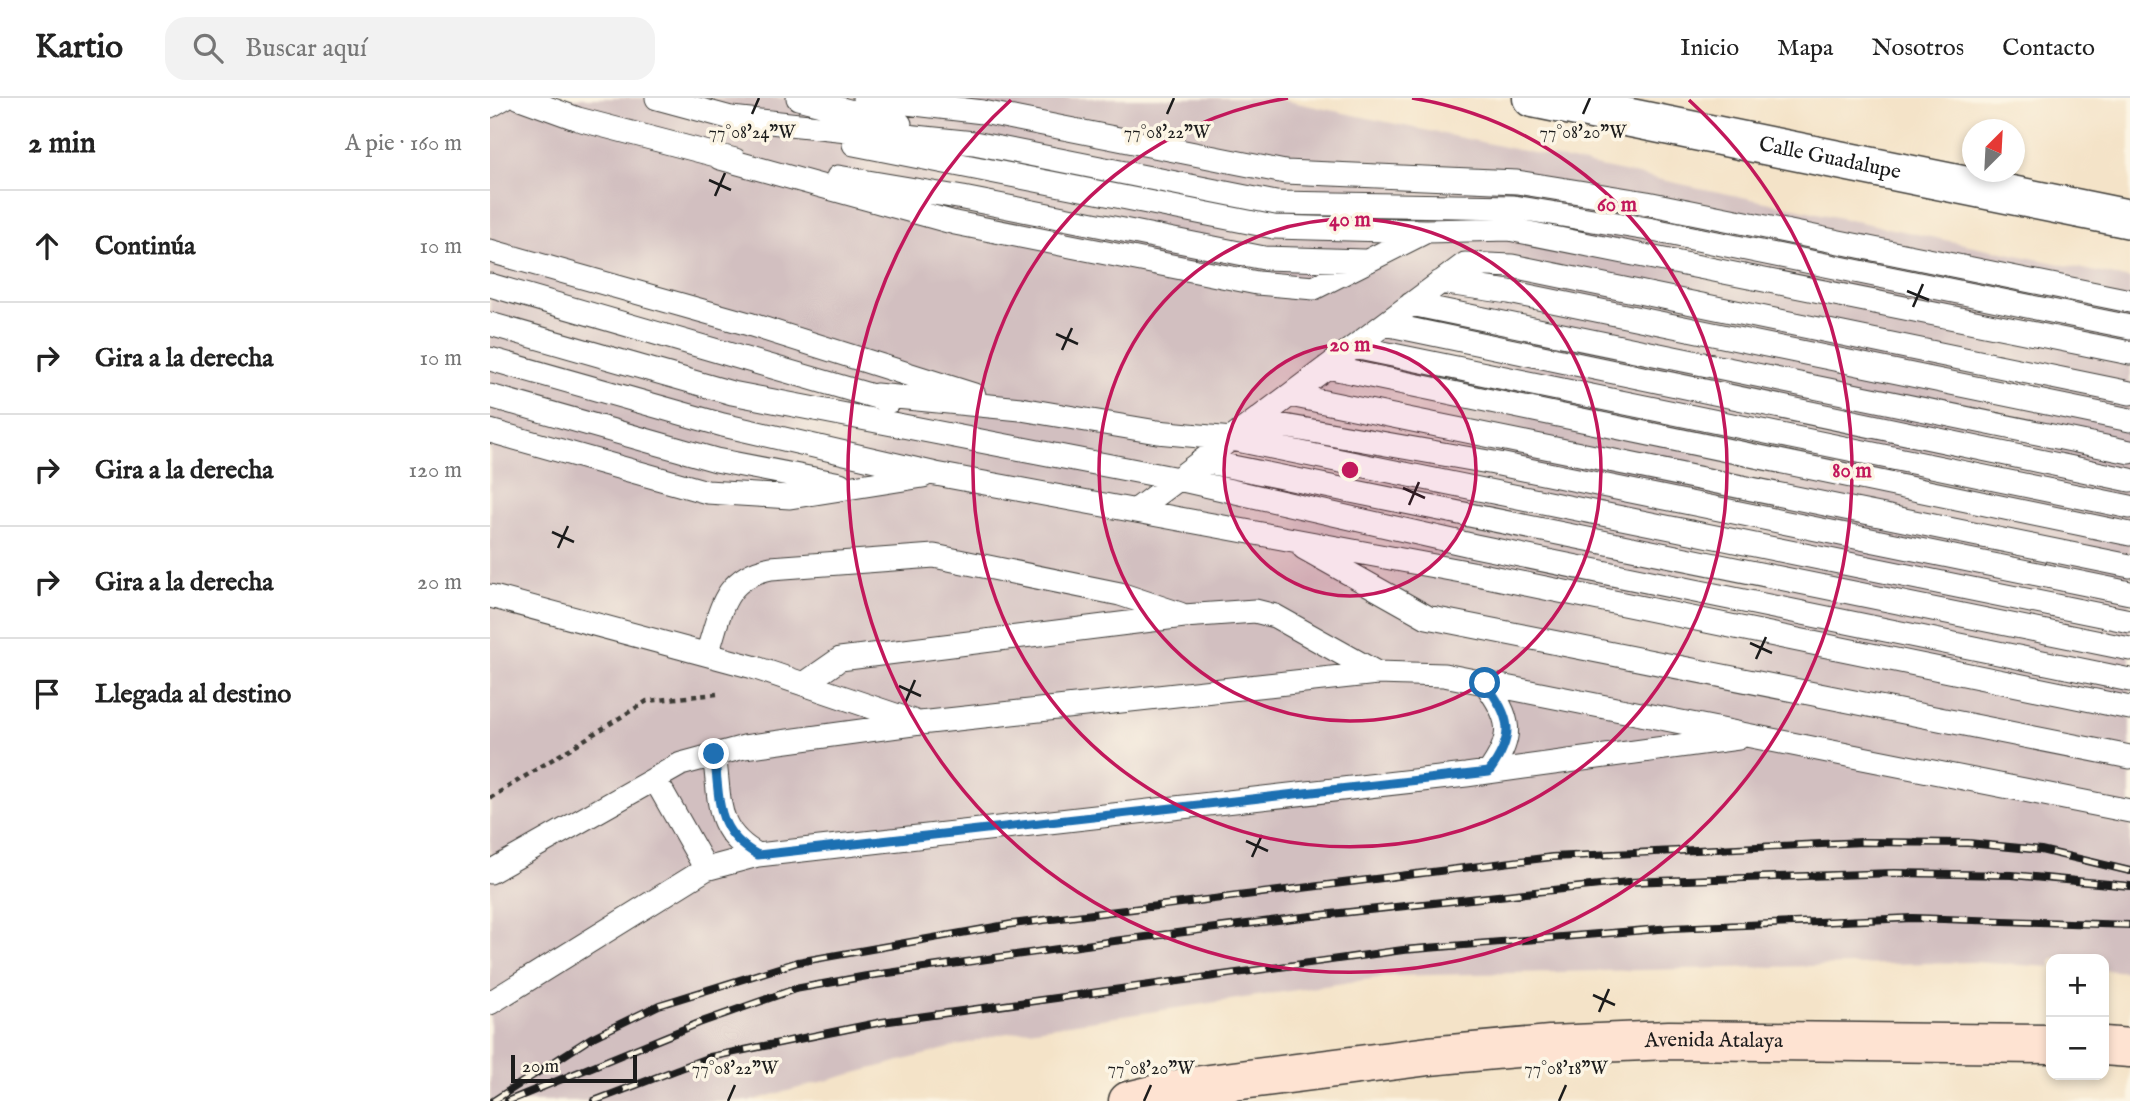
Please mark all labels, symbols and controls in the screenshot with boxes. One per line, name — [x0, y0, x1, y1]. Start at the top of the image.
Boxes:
search box — [165, 17, 655, 80]
text: Kartio — [35, 27, 123, 69]
icon: search — [189, 29, 227, 67]
text: Buscar aquí — [245, 32, 367, 65]
text: Inicio — [1680, 33, 1739, 64]
text: Mapa — [1777, 33, 1833, 64]
text: Nosotros — [1871, 33, 1964, 64]
text: Contacto — [2002, 33, 2095, 64]
north arrow — [1962, 119, 2025, 182]
text: 77°08'24"W — [709, 122, 796, 145]
text: 77°08'22"W — [1124, 122, 1211, 145]
text: 77°08'20"W — [1540, 122, 1627, 145]
text: 2 min — [28, 125, 96, 163]
text: A pie · 160 m — [345, 129, 462, 158]
street label: Calle Guadalupe — [1757, 131, 1904, 186]
text: 60 m — [1597, 192, 1638, 219]
text: 40 m — [1329, 207, 1371, 234]
icon: ahead — [28, 227, 66, 265]
text: Continúa — [95, 230, 196, 263]
text: 10 m — [419, 232, 462, 261]
text: 20 m — [1330, 332, 1371, 359]
icon: right — [28, 339, 66, 377]
text: Gira a la derecha — [95, 342, 274, 375]
text: 10 m — [419, 344, 462, 373]
icon: right — [28, 451, 66, 489]
text: Gira a la derecha — [95, 454, 274, 487]
text: 120 m — [409, 456, 462, 485]
centre of rings — [1338, 458, 1362, 482]
text: 80 m — [1832, 458, 1872, 485]
icon: right — [28, 563, 66, 601]
text: Gira a la derecha — [95, 566, 274, 599]
text: 20 m — [417, 568, 462, 597]
route start — [1469, 667, 1500, 698]
icon: arrive — [28, 675, 66, 713]
text: Llegada al destino — [95, 678, 291, 711]
route end — [698, 738, 729, 769]
map controls — [2046, 954, 2109, 1080]
button: + — [2046, 954, 2109, 1017]
button: − — [2046, 1017, 2109, 1080]
street label: Avenida Atalaya — [1643, 1026, 1784, 1055]
scale bar — [511, 1052, 637, 1084]
text: 20 m — [522, 1055, 559, 1079]
text: 77°08'22"W — [692, 1058, 779, 1081]
text: 77°08'20"W — [1108, 1058, 1195, 1081]
text: 77°08'18"W — [1524, 1058, 1608, 1081]

